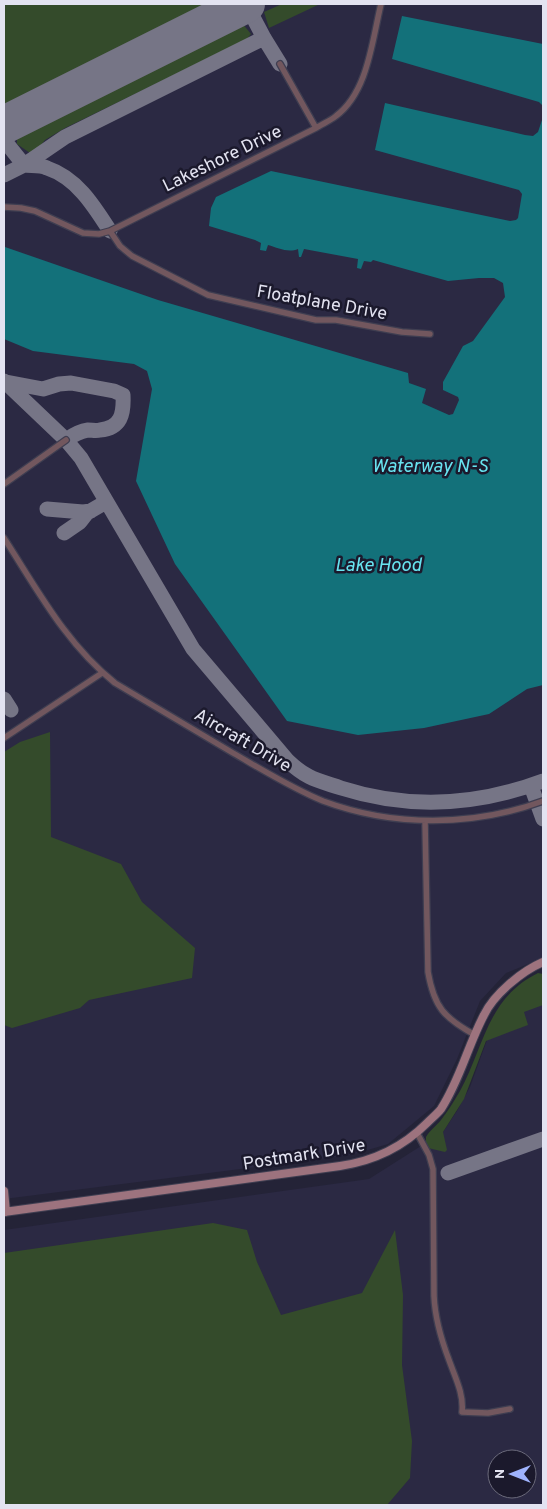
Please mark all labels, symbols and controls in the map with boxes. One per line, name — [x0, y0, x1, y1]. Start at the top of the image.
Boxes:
street label: Lakeshore Drive — [159, 121, 286, 198]
street label: Floatplane Drive — [255, 281, 389, 326]
water label: Waterway N-S — [372, 455, 488, 479]
water label: Lake Hood — [335, 554, 423, 578]
street label: Aircraft Drive — [190, 704, 295, 778]
street label: Postmark Drive — [241, 1134, 367, 1177]
north arrow — [487, 1449, 537, 1499]
text: N — [492, 1469, 509, 1479]

